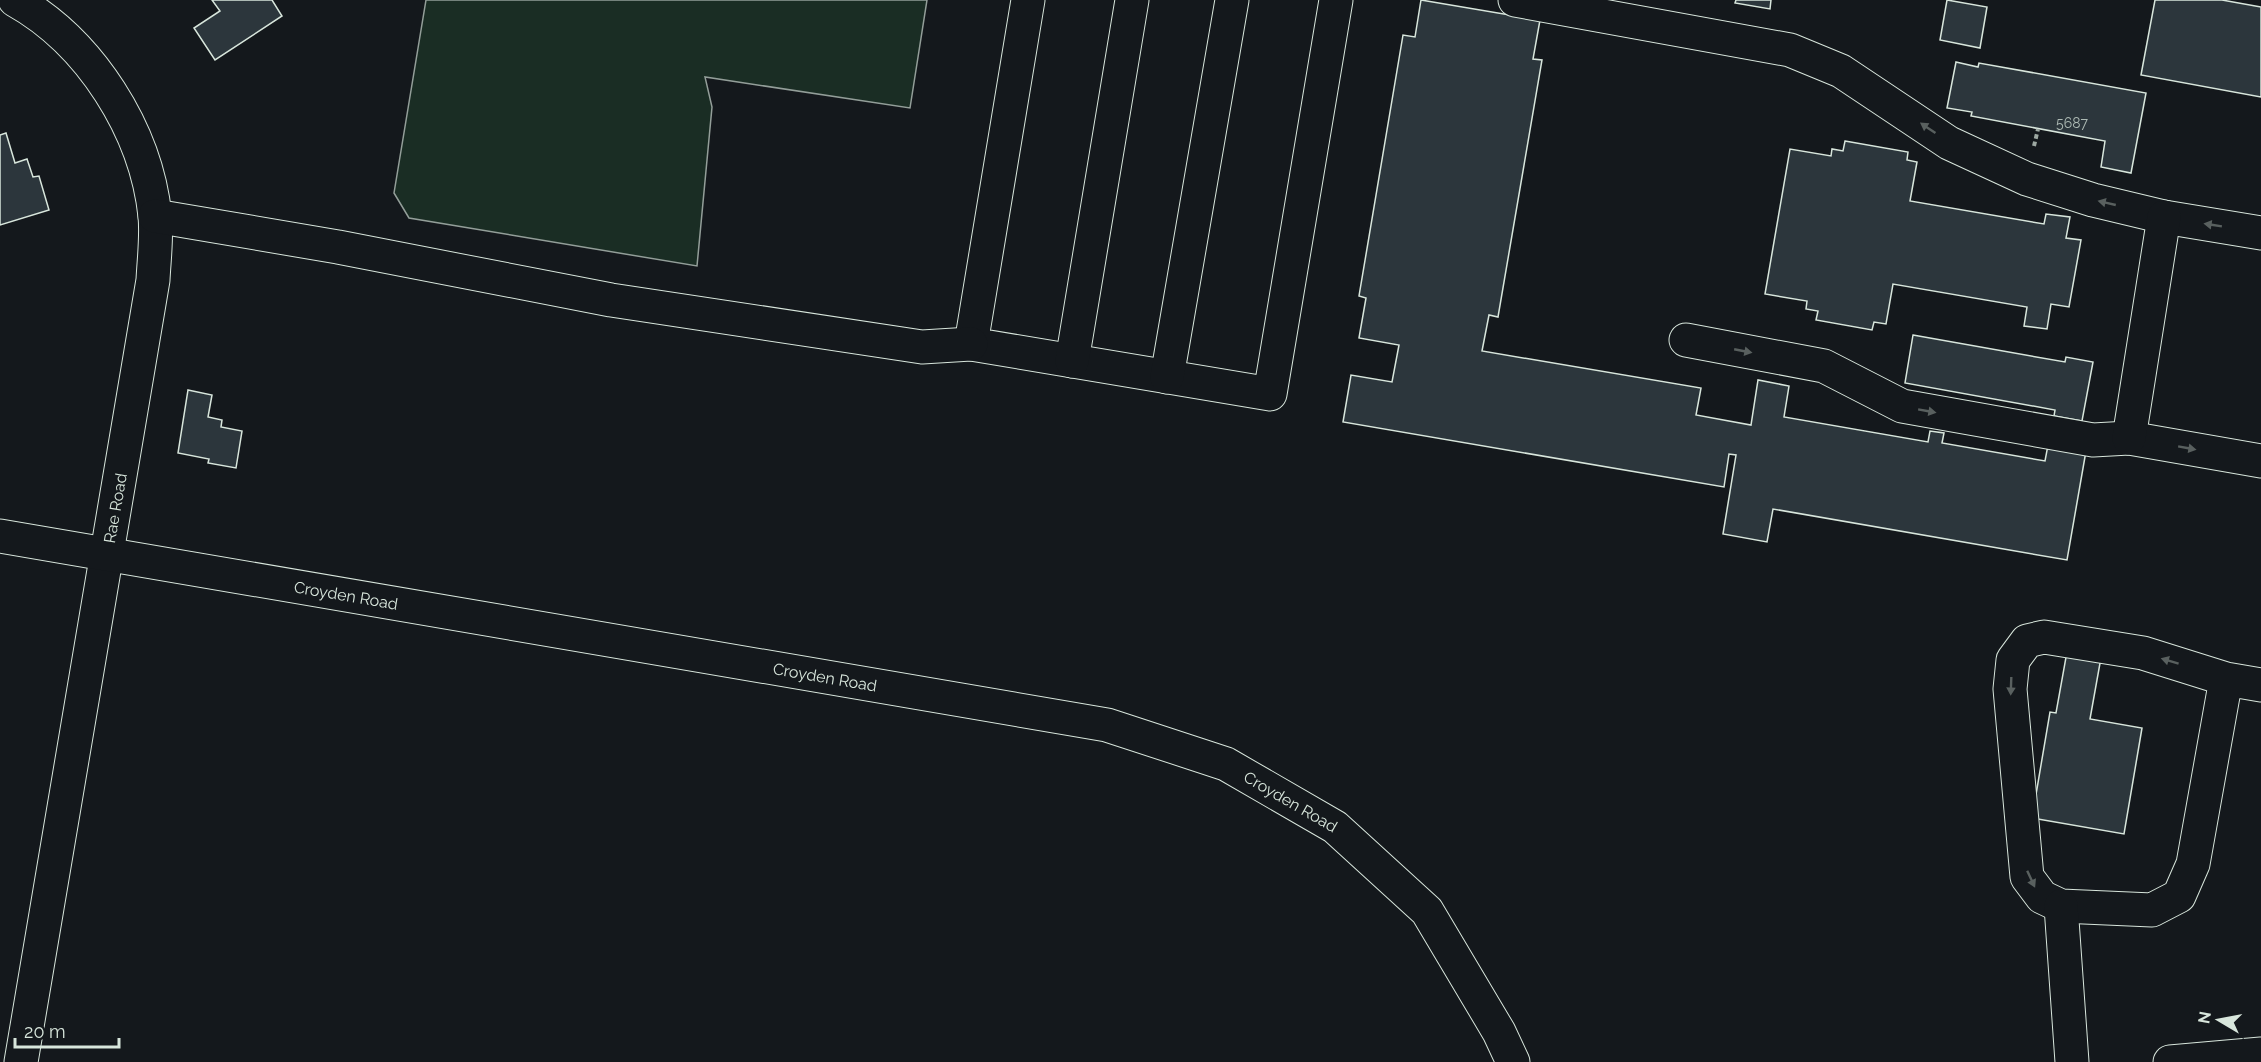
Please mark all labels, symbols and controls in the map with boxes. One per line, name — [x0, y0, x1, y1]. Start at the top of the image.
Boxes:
house number: 5687 — [2056, 115, 2088, 131]
one-way arrow — [1920, 123, 1936, 134]
one-way arrow — [2098, 198, 2116, 208]
one-way arrow — [2203, 220, 2222, 229]
one-way arrow — [1734, 347, 1753, 356]
one-way arrow — [1918, 406, 1937, 415]
one-way arrow — [2177, 444, 2196, 453]
street label: Rae Road — [100, 471, 131, 545]
street label: Croyden Road — [292, 577, 399, 614]
one-way arrow — [2161, 656, 2179, 665]
street label: Croyden Road — [772, 659, 878, 696]
one-way arrow — [2006, 676, 2015, 695]
street label: Croyden Road — [1240, 767, 1341, 836]
one-way arrow — [2026, 870, 2036, 888]
north arrow — [2189, 990, 2249, 1050]
text: N — [2194, 1010, 2215, 1025]
scale bar — [15, 1011, 118, 1049]
text: 20 m — [24, 1021, 66, 1042]

